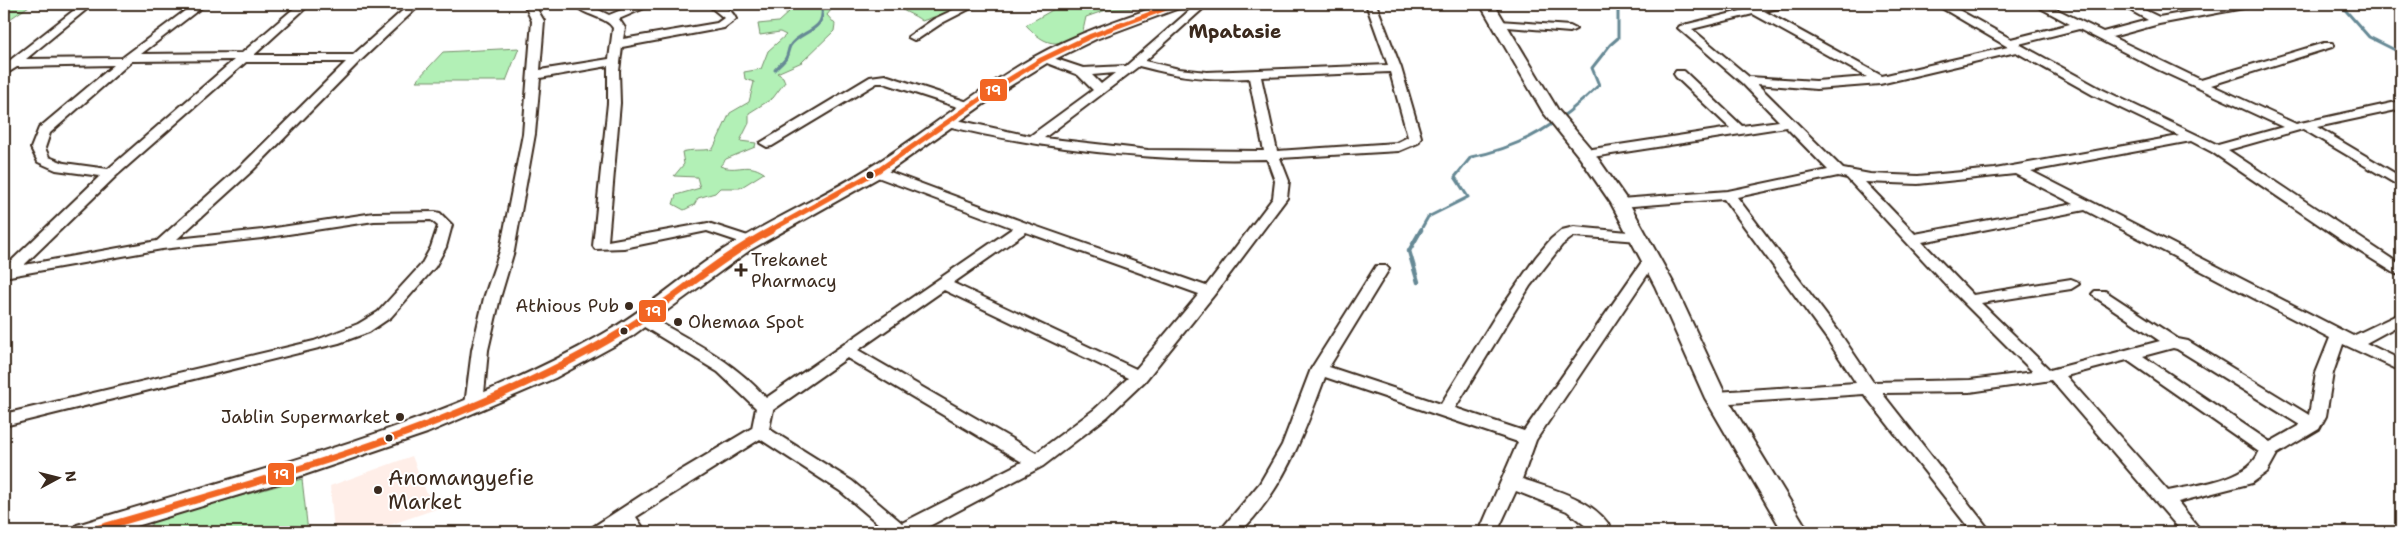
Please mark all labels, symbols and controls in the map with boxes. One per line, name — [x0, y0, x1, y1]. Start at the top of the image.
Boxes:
district label: Mpatasie — [1188, 19, 1282, 44]
line badge: 19 — [979, 78, 1008, 102]
text: 19 — [985, 81, 1001, 99]
unlabelled marker — [865, 170, 875, 180]
place label: Trekanet Pharmacy — [751, 248, 837, 293]
marker: Trekanet Pharmacy — [735, 264, 747, 276]
place label: Athious Pub — [515, 294, 619, 318]
line badge: 19 — [638, 299, 667, 323]
marker: Athious Pub — [623, 300, 635, 312]
text: 19 — [645, 302, 661, 320]
place label: Ohemaa Spot — [688, 310, 804, 334]
marker: Ohemaa Spot — [672, 316, 684, 328]
unlabelled marker — [619, 326, 629, 336]
place label: Jablin Supermarket — [221, 405, 390, 429]
marker: Jablin Supermarket — [394, 411, 406, 423]
unlabelled marker — [384, 433, 394, 443]
north arrow — [32, 454, 82, 504]
line badge: 19 — [267, 462, 295, 486]
place label: Anomangyefie Market — [388, 464, 534, 516]
text: 19 — [273, 465, 289, 483]
text: N — [61, 470, 81, 483]
marker: Anomangyefie Market — [372, 484, 384, 496]

